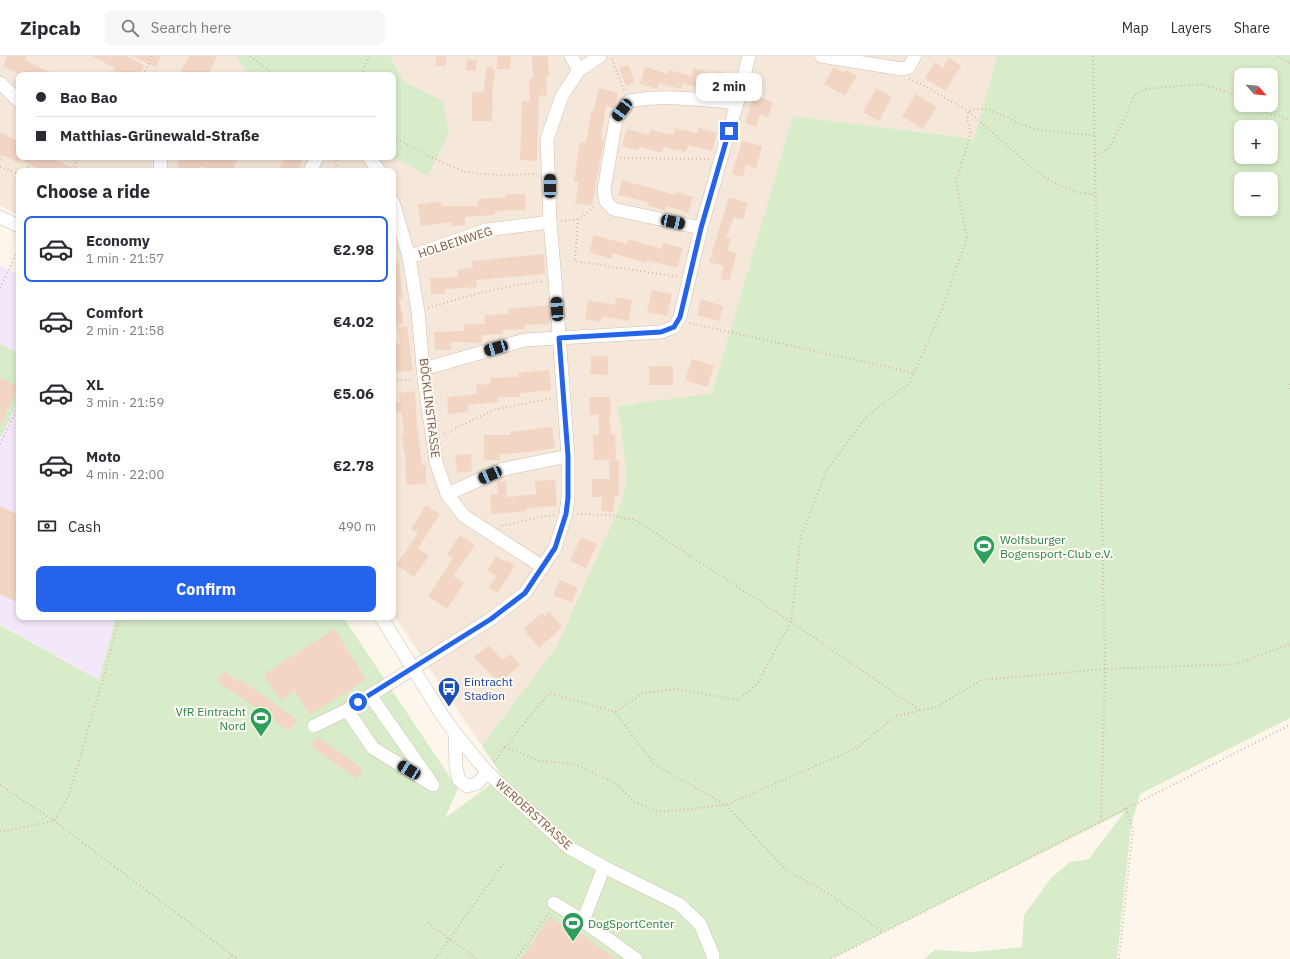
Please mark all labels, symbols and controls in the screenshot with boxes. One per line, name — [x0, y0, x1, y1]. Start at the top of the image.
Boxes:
search box — [105, 10, 385, 46]
text: Zipcab — [20, 16, 81, 40]
icon: search — [119, 17, 141, 39]
text: Search here — [151, 18, 231, 37]
text: Map — [1122, 19, 1149, 37]
text: Layers — [1171, 19, 1212, 37]
text: Share — [1234, 19, 1270, 37]
north arrow — [1234, 68, 1278, 112]
map controls — [1234, 68, 1278, 216]
callout: 2 min — [696, 73, 762, 101]
text: 2 min — [712, 78, 746, 95]
text: Bao Bao — [60, 88, 118, 107]
car — [610, 97, 634, 123]
button: + — [1234, 120, 1278, 164]
route end — [720, 122, 738, 140]
text: Matthias-Grünewald-Straße — [60, 126, 259, 145]
button: − — [1234, 172, 1278, 216]
car — [544, 174, 556, 198]
text: Choose a ride — [36, 180, 150, 203]
car — [660, 214, 686, 230]
street label: HOLBEINWEG — [416, 223, 494, 261]
icon: car — [38, 231, 74, 267]
text: Economy — [86, 231, 150, 250]
text: €2.98 — [333, 240, 374, 259]
text: 1 min · 21:57 — [86, 250, 164, 267]
car — [550, 297, 564, 321]
icon: car — [38, 303, 74, 339]
text: Comfort — [86, 303, 143, 322]
text: €4.02 — [333, 312, 374, 331]
text: 2 min · 21:58 — [86, 322, 164, 339]
car — [483, 339, 509, 357]
street label: BÖCKLINSTRASSE — [416, 357, 444, 459]
icon: car — [38, 375, 74, 411]
text: XL — [86, 375, 104, 394]
text: €5.06 — [333, 384, 374, 403]
text: 3 min · 21:59 — [86, 394, 164, 411]
icon: car — [38, 447, 74, 483]
text: Moto — [86, 447, 121, 466]
text: €2.78 — [333, 456, 374, 475]
car — [477, 465, 503, 485]
text: 4 min · 22:00 — [86, 466, 164, 483]
icon: cash — [36, 515, 58, 537]
text: Cash — [68, 517, 101, 536]
text: 490 m — [338, 518, 376, 535]
place label: Wolfsburger Bogensport-Club e.V. — [1000, 532, 1113, 561]
sports icon: Wolfsburger Bogensport-Club e.V. — [971, 533, 997, 566]
button: Confirm — [36, 566, 376, 612]
place label: Eintracht Stadion — [464, 674, 513, 703]
bus stop icon: Eintracht Stadion — [436, 675, 462, 708]
route start — [349, 693, 367, 711]
place label: VfR Eintracht Nord — [175, 704, 246, 733]
sports icon: VfR Eintracht Nord — [248, 705, 274, 738]
car — [396, 759, 422, 781]
street label: WERDERSTRASSE — [493, 776, 575, 852]
sports icon: DogSportCenter — [560, 910, 586, 943]
place label: DogSportCenter — [588, 916, 675, 931]

